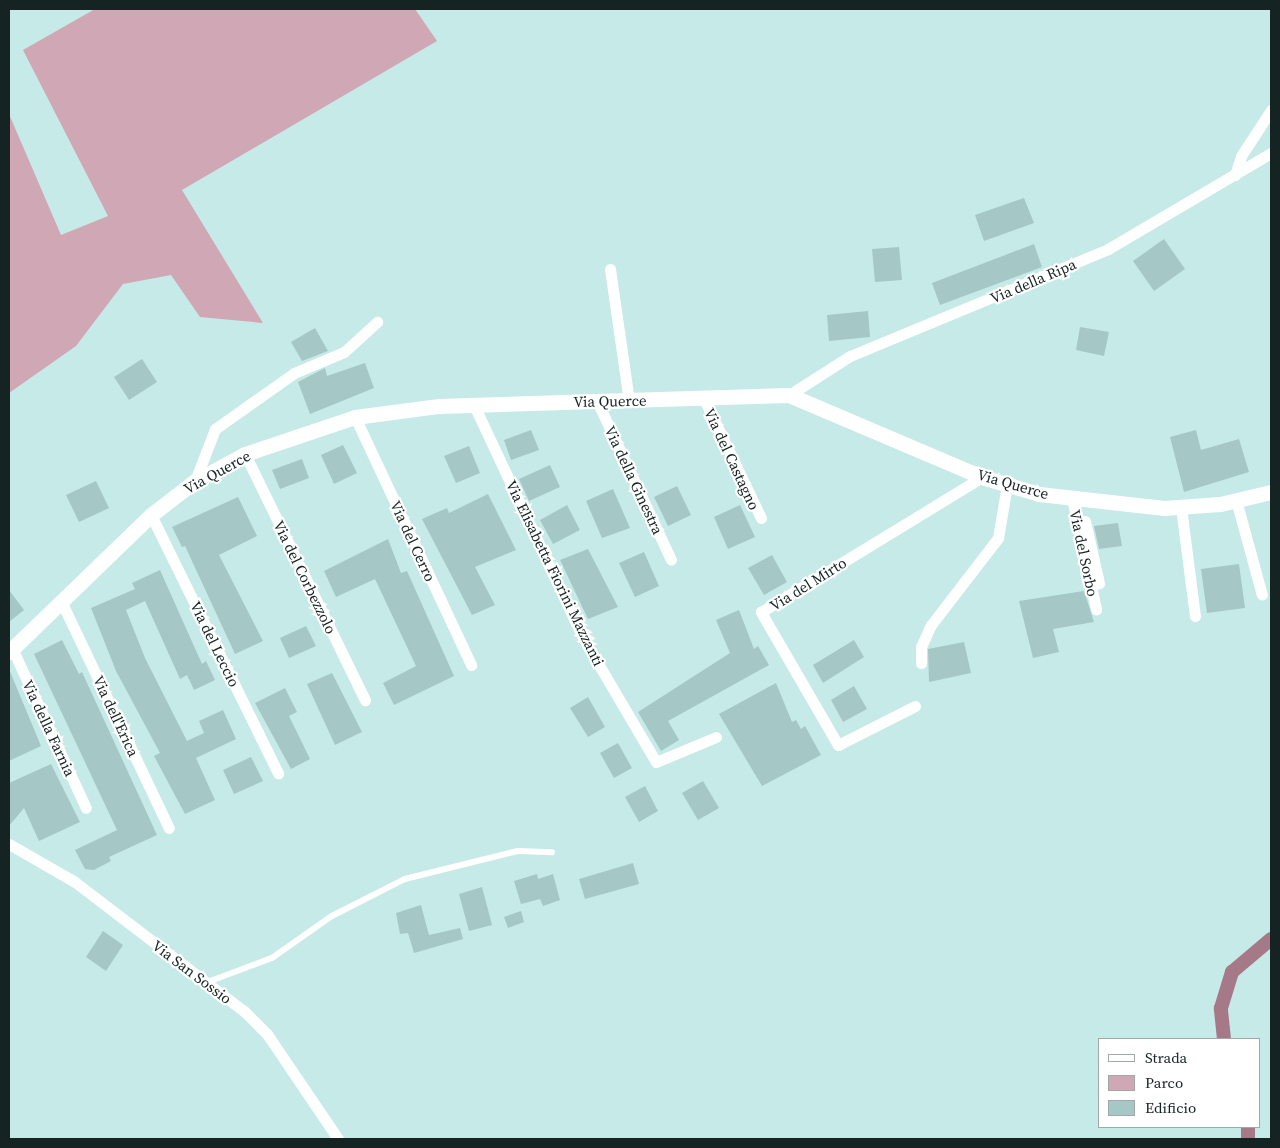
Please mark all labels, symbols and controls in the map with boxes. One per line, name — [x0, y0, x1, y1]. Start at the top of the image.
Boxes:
street label: Via della Ripa — [987, 255, 1079, 307]
street label: Via Querce — [573, 391, 647, 411]
street label: Via del Castagno — [701, 405, 763, 513]
street label: Via della Ginestra — [601, 423, 667, 537]
street label: Via Querce — [181, 446, 253, 498]
street label: Via Querce — [975, 465, 1051, 503]
street label: Via Elisabetta Fiorini Mazzanti — [502, 477, 608, 669]
street label: Via del Cerro — [386, 498, 440, 584]
street label: Via del Sorbo — [1066, 508, 1102, 598]
street label: Via del Corbezzolo — [270, 517, 340, 637]
street label: Via del Mirto — [766, 553, 850, 615]
street label: Via del Leccio — [186, 598, 244, 690]
street label: Via dell'Erica — [89, 673, 143, 759]
street label: Via della Farnia — [19, 677, 79, 779]
street label: Via San Sossio — [149, 936, 235, 1008]
legend — [1098, 1038, 1260, 1128]
text: Strada — [1145, 1047, 1187, 1068]
text: Parco — [1145, 1072, 1183, 1093]
text: Edificio — [1145, 1097, 1196, 1118]

